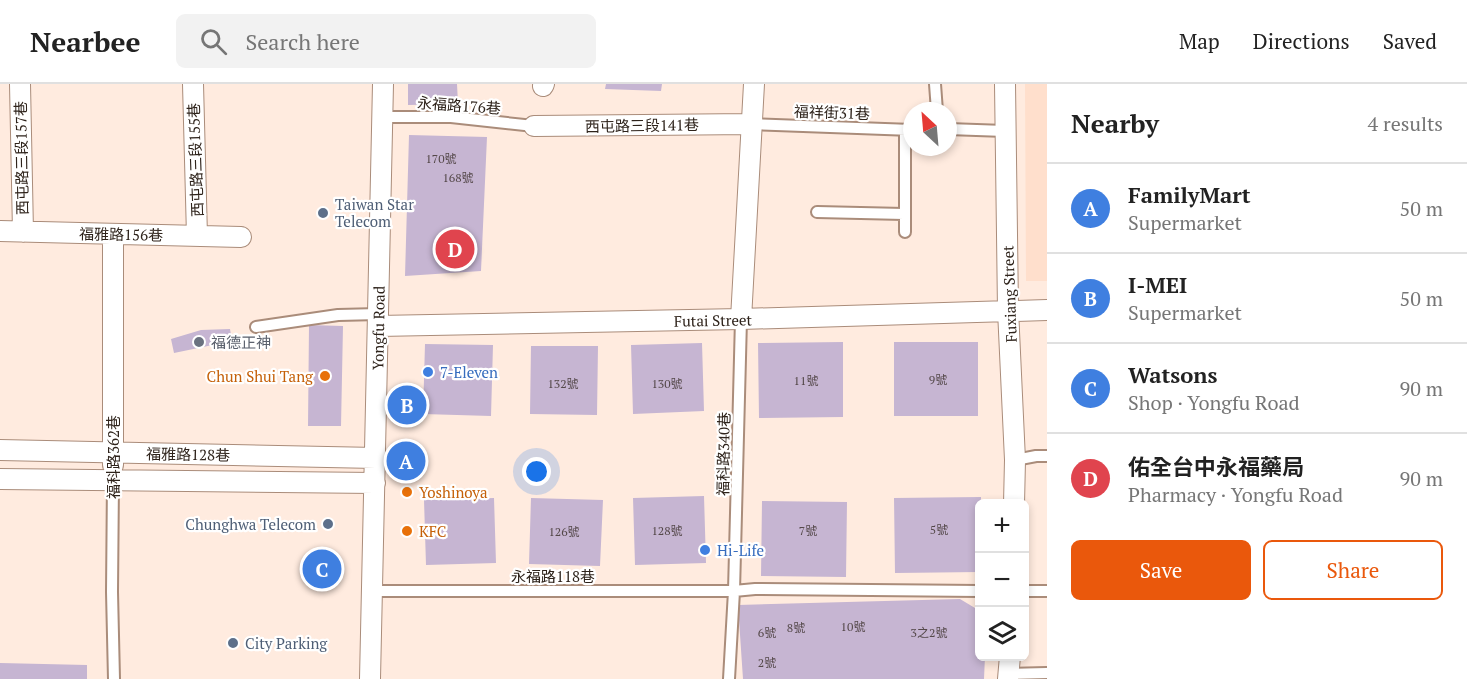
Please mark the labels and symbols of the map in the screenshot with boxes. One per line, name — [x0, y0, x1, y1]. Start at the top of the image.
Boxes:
street label: 永福路176巷 — [416, 92, 502, 118]
street label: 西屯路三段157巷 — [10, 101, 32, 215]
street label: 福祥街31巷 — [794, 101, 870, 123]
north arrow — [903, 102, 957, 156]
street label: 西屯路三段155巷 — [183, 103, 207, 217]
street label: 西屯路三段141巷 — [585, 114, 699, 136]
house number: 170號 — [425, 151, 457, 166]
house number: 168號 — [442, 170, 474, 185]
place label: Taiwan Star Telecom — [335, 194, 414, 231]
marker: Taiwan Star Telecom — [316, 206, 330, 220]
street label: 福雅路156巷 — [79, 223, 163, 245]
pin: D — [436, 226, 474, 272]
street label: Fuxiang Street — [997, 245, 1021, 343]
street label: Yongfu Road — [367, 286, 389, 370]
street label: Futai Street — [674, 309, 753, 331]
place label: 福德正神 — [211, 332, 271, 352]
marker: 福德正神 — [192, 335, 206, 349]
place label: 7-Eleven — [440, 362, 498, 382]
marker: 7-Eleven — [421, 365, 435, 379]
place label: Chun Shui Tang — [207, 366, 314, 386]
marker: Chun Shui Tang — [318, 369, 332, 383]
house number: 9號 — [929, 372, 947, 387]
house number: 11號 — [794, 373, 818, 388]
house number: 132號 — [547, 376, 579, 391]
house number: 130號 — [651, 376, 683, 391]
pin: B — [388, 382, 426, 428]
street label: 福科路340巷 — [712, 412, 734, 496]
street label: 福科路362巷 — [103, 415, 123, 499]
pin: A — [386, 438, 426, 484]
street label: 福雅路128巷 — [146, 443, 230, 465]
your location — [522, 457, 551, 486]
place label: Yoshinoya — [419, 482, 488, 502]
marker: Yoshinoya — [400, 485, 414, 499]
place label: Chunghwa Telecom — [185, 514, 316, 534]
marker: Chunghwa Telecom — [321, 517, 335, 531]
place label: KFC — [419, 521, 447, 541]
house number: 5號 — [930, 522, 948, 537]
house number: 128號 — [651, 523, 683, 538]
house number: 7號 — [799, 523, 817, 538]
marker: KFC — [400, 524, 414, 538]
house number: 126號 — [548, 524, 580, 539]
place label: Hi-Life — [717, 540, 764, 560]
marker: Hi-Life — [698, 543, 712, 557]
pin: C — [302, 546, 342, 592]
street label: 永福路118巷 — [511, 566, 595, 586]
house number: 10號 — [841, 619, 865, 634]
house number: 8號 — [787, 620, 805, 635]
house number: 6號 — [758, 625, 776, 640]
house number: 3之2號 — [911, 625, 947, 640]
place label: City Parking — [245, 633, 328, 653]
marker: City Parking — [226, 636, 240, 650]
house number: 2號 — [758, 655, 776, 670]

